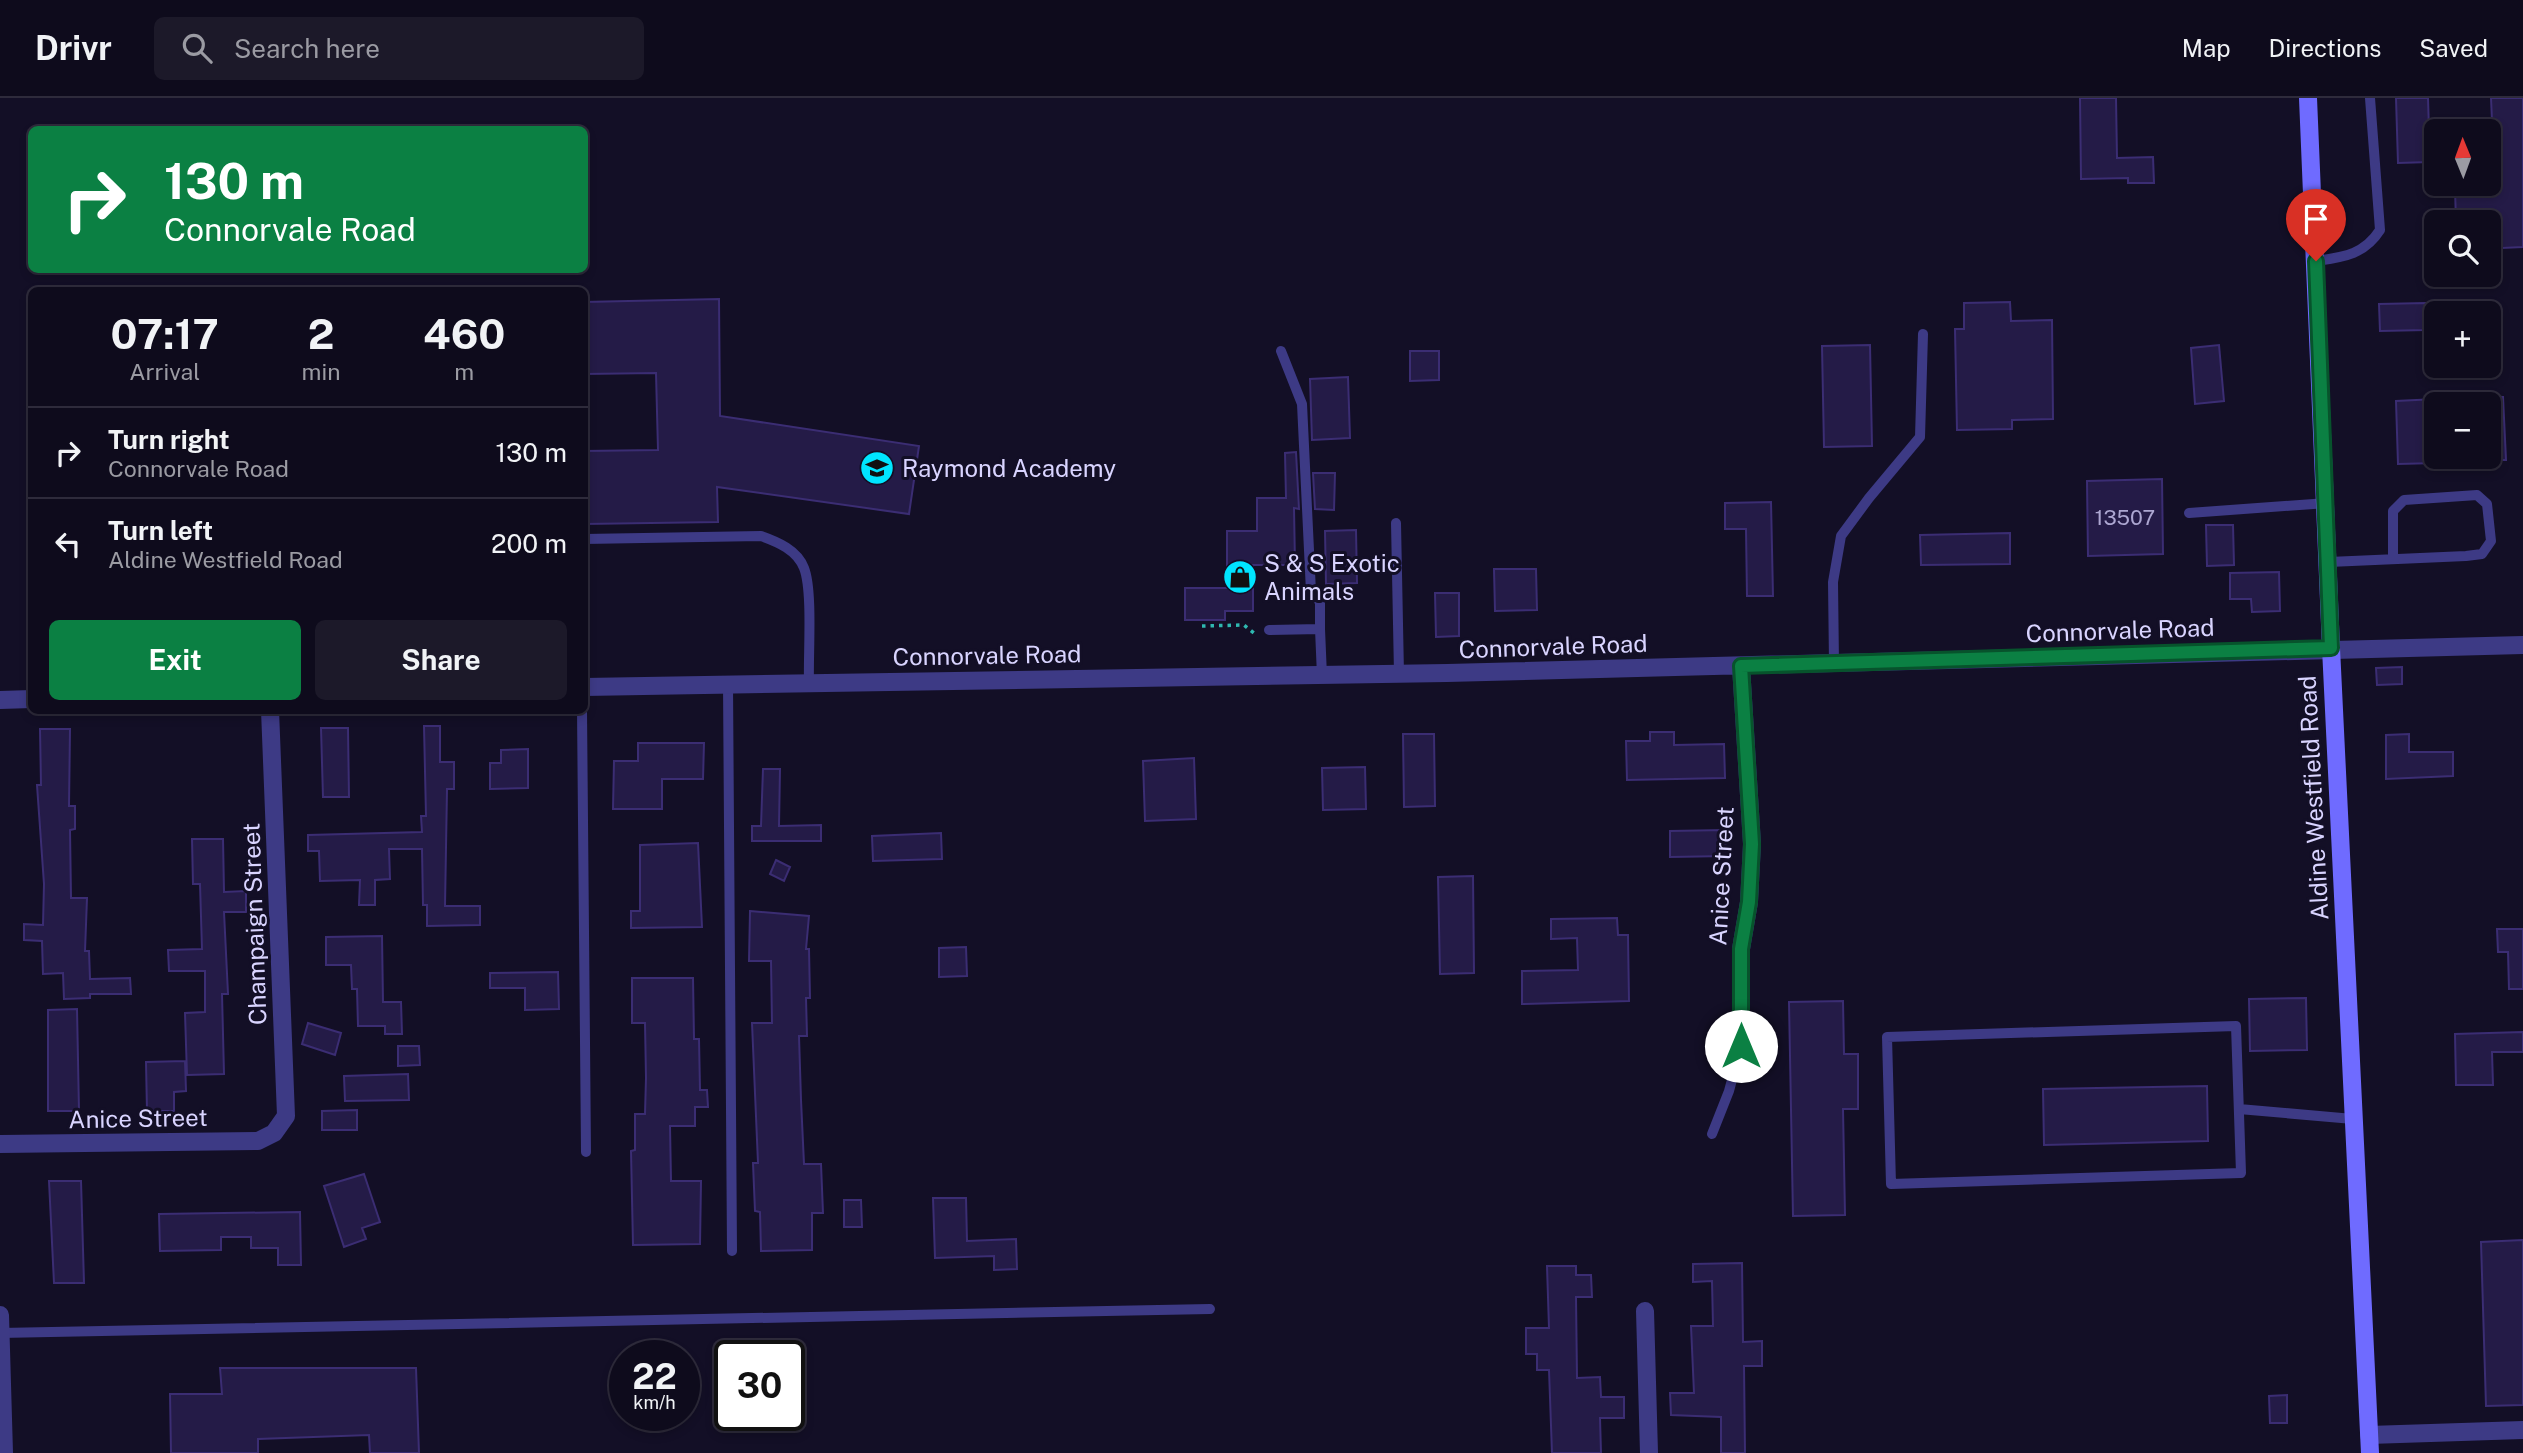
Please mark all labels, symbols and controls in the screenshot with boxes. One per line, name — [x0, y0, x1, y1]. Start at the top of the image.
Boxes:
search box — [154, 17, 644, 80]
text: Drivr — [35, 29, 112, 67]
icon: search — [178, 29, 216, 67]
text: Search here — [234, 33, 380, 64]
text: Map — [2182, 34, 2231, 62]
text: Directions — [2269, 34, 2381, 62]
text: Saved — [2419, 34, 2488, 62]
north arrow — [2424, 119, 2501, 196]
map controls — [2424, 119, 2501, 469]
text: 130 m — [164, 152, 304, 210]
icon: right — [49, 154, 140, 245]
pin — [2286, 189, 2346, 261]
icon: arrive — [2297, 200, 2335, 238]
button: search — [2424, 210, 2501, 287]
text: Connorvale Road — [164, 211, 416, 248]
button: + — [2424, 301, 2501, 378]
text: 07:17 — [111, 309, 219, 358]
text: 2 — [308, 309, 334, 358]
text: 460 — [423, 309, 505, 358]
text: Arrival — [129, 358, 200, 385]
text: min — [301, 358, 341, 385]
text: m — [454, 358, 474, 385]
button: − — [2424, 392, 2501, 469]
text: Turn right — [108, 424, 230, 455]
icon: right — [49, 434, 87, 472]
text: 130 m — [495, 437, 567, 468]
school or university icon: Raymond Academy — [858, 449, 896, 487]
place label: Raymond Academy — [902, 454, 1116, 482]
text: Connorvale Road — [108, 455, 289, 482]
house number: 13507 — [2095, 505, 2155, 530]
text: Turn left — [108, 515, 213, 546]
icon: left — [49, 525, 87, 563]
text: 200 m — [491, 528, 567, 559]
text: Aldine Westfield Road — [108, 546, 343, 573]
place label: S & S Exotic Animals — [1264, 549, 1400, 605]
shop icon: S & S Exotic Animals — [1221, 558, 1259, 596]
street label: Connorvale Road — [2025, 613, 2215, 647]
button: Exit — [49, 620, 301, 700]
button: Share — [315, 620, 567, 700]
street label: Connorvale Road — [1458, 629, 1648, 663]
street label: Connorvale Road — [892, 639, 1082, 671]
street label: Aldine Westfield Road — [2293, 675, 2333, 921]
street label: Anice Street — [1703, 806, 1739, 946]
street label: Champaign Street — [236, 822, 272, 1026]
position arrow — [1704, 1009, 1778, 1083]
street label: Anice Street — [68, 1103, 208, 1133]
speed limit sign: 30 — [714, 1340, 805, 1431]
text: 22 — [632, 1356, 677, 1397]
text: km/h — [633, 1392, 676, 1413]

